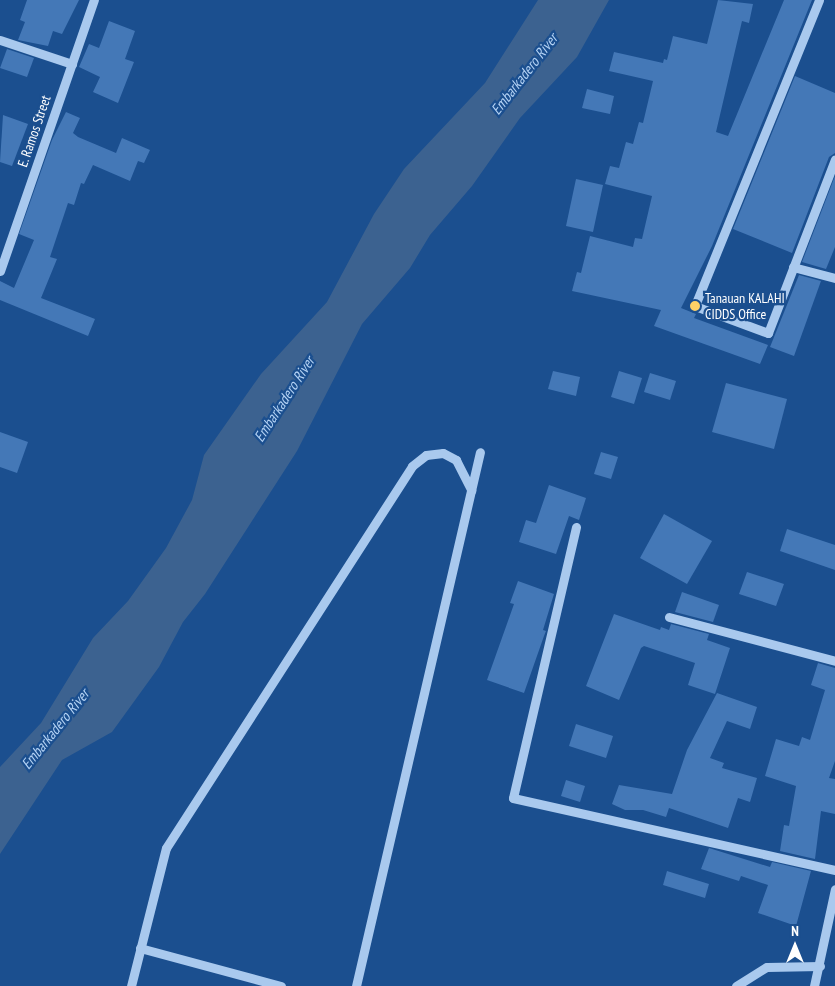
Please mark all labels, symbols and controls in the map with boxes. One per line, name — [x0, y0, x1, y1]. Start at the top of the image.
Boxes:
water label: Embarkadero River — [487, 30, 561, 118]
street label: E. Ramos Street — [14, 93, 54, 169]
place label: Tanauan KALAHI CIDDS Office — [705, 290, 785, 322]
marker: Tanauan KALAHI CIDDS Office — [689, 300, 701, 312]
water label: Embarkadero River — [250, 353, 318, 445]
water label: Embarkadero River — [17, 685, 93, 773]
north arrow — [770, 921, 820, 971]
text: N — [791, 922, 799, 940]

